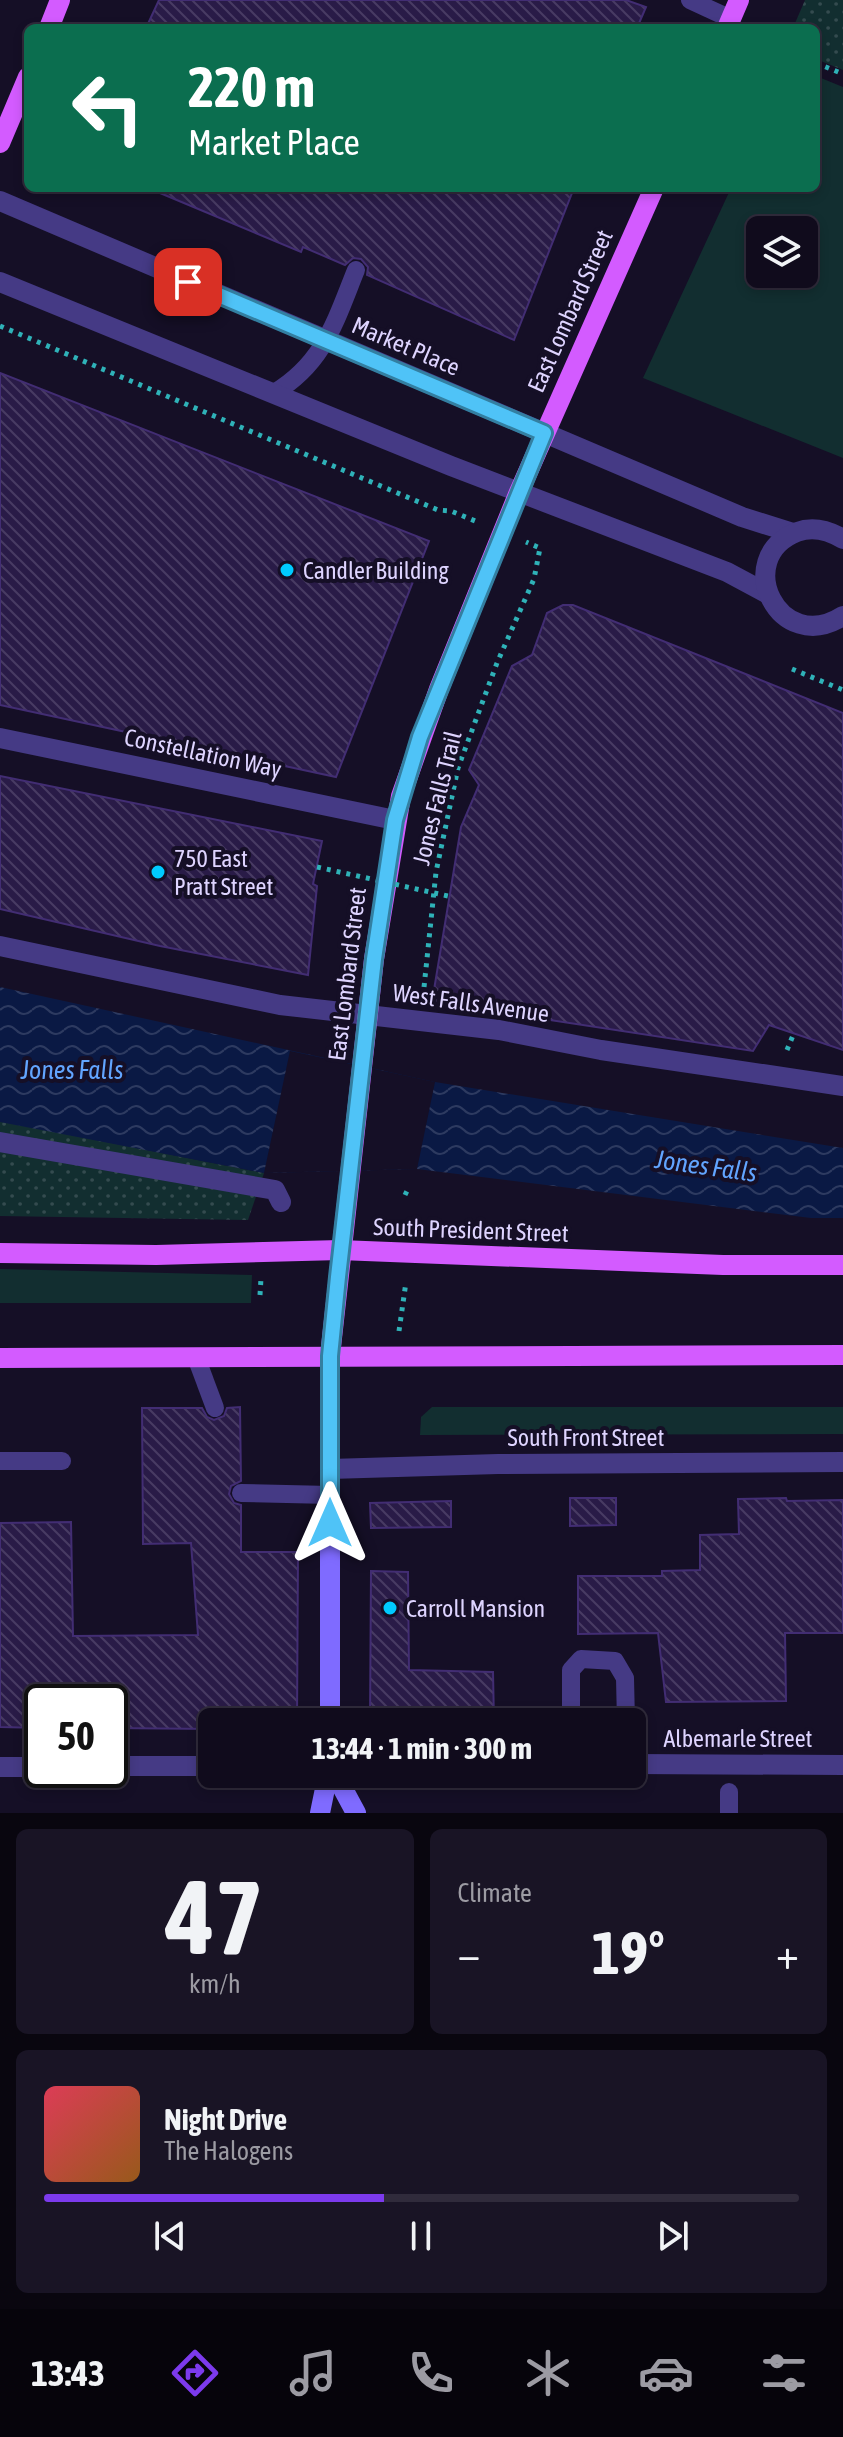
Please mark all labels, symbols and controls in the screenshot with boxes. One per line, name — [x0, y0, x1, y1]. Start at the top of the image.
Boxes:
text: 220 m — [188, 55, 315, 119]
icon: left — [56, 56, 160, 160]
text: Market Place — [188, 121, 360, 163]
map controls — [746, 216, 818, 288]
button: layers — [746, 216, 818, 288]
street label: East Lombard Street — [522, 226, 618, 396]
pin — [154, 248, 222, 316]
icon: arrive — [166, 260, 210, 304]
street label: Market Place — [348, 311, 464, 381]
place label: Candler Building — [303, 557, 450, 584]
marker: Candler Building — [278, 561, 296, 579]
street label: Constellation Way — [122, 723, 284, 783]
street label: Jones Falls Trail — [407, 728, 467, 868]
place label: 750 East Pratt Street — [174, 845, 273, 900]
marker: 750 East Pratt Street — [149, 863, 167, 881]
street label: East Lombard Street — [323, 886, 371, 1062]
street label: West Falls Avenue — [391, 979, 551, 1027]
water label: Jones Falls — [20, 1055, 123, 1085]
water label: Jones Falls — [652, 1144, 759, 1188]
street label: South President Street — [373, 1213, 569, 1247]
street label: South Front Street — [508, 1424, 665, 1451]
position arrow — [288, 1481, 372, 1565]
place label: Carroll Mansion — [406, 1595, 545, 1622]
marker: Carroll Mansion — [381, 1599, 399, 1617]
speed limit sign: 50 — [24, 1684, 128, 1788]
street label: Albemarle Street — [664, 1725, 813, 1752]
text: 13:44 · 1 min · 300 m — [312, 1731, 532, 1765]
text: 47 — [166, 1857, 264, 1976]
text: Climate — [458, 1878, 532, 1908]
text: 19° — [592, 1918, 665, 1987]
text: − — [458, 1928, 480, 1978]
text: + — [776, 1928, 799, 1978]
text: km/h — [189, 1969, 241, 1999]
text: Night Drive — [164, 2102, 287, 2136]
text: The Halogens — [164, 2136, 293, 2166]
icon: previous — [148, 2214, 192, 2258]
icon: pause — [399, 2214, 443, 2258]
icon: next — [651, 2214, 695, 2258]
icon: directions — [167, 2345, 223, 2401]
icon: music — [285, 2345, 341, 2401]
icon: phone — [403, 2345, 459, 2401]
icon: climate — [520, 2345, 576, 2401]
icon: car — [638, 2345, 694, 2401]
icon: filters — [756, 2345, 812, 2401]
text: 13:43 — [31, 2352, 105, 2394]

